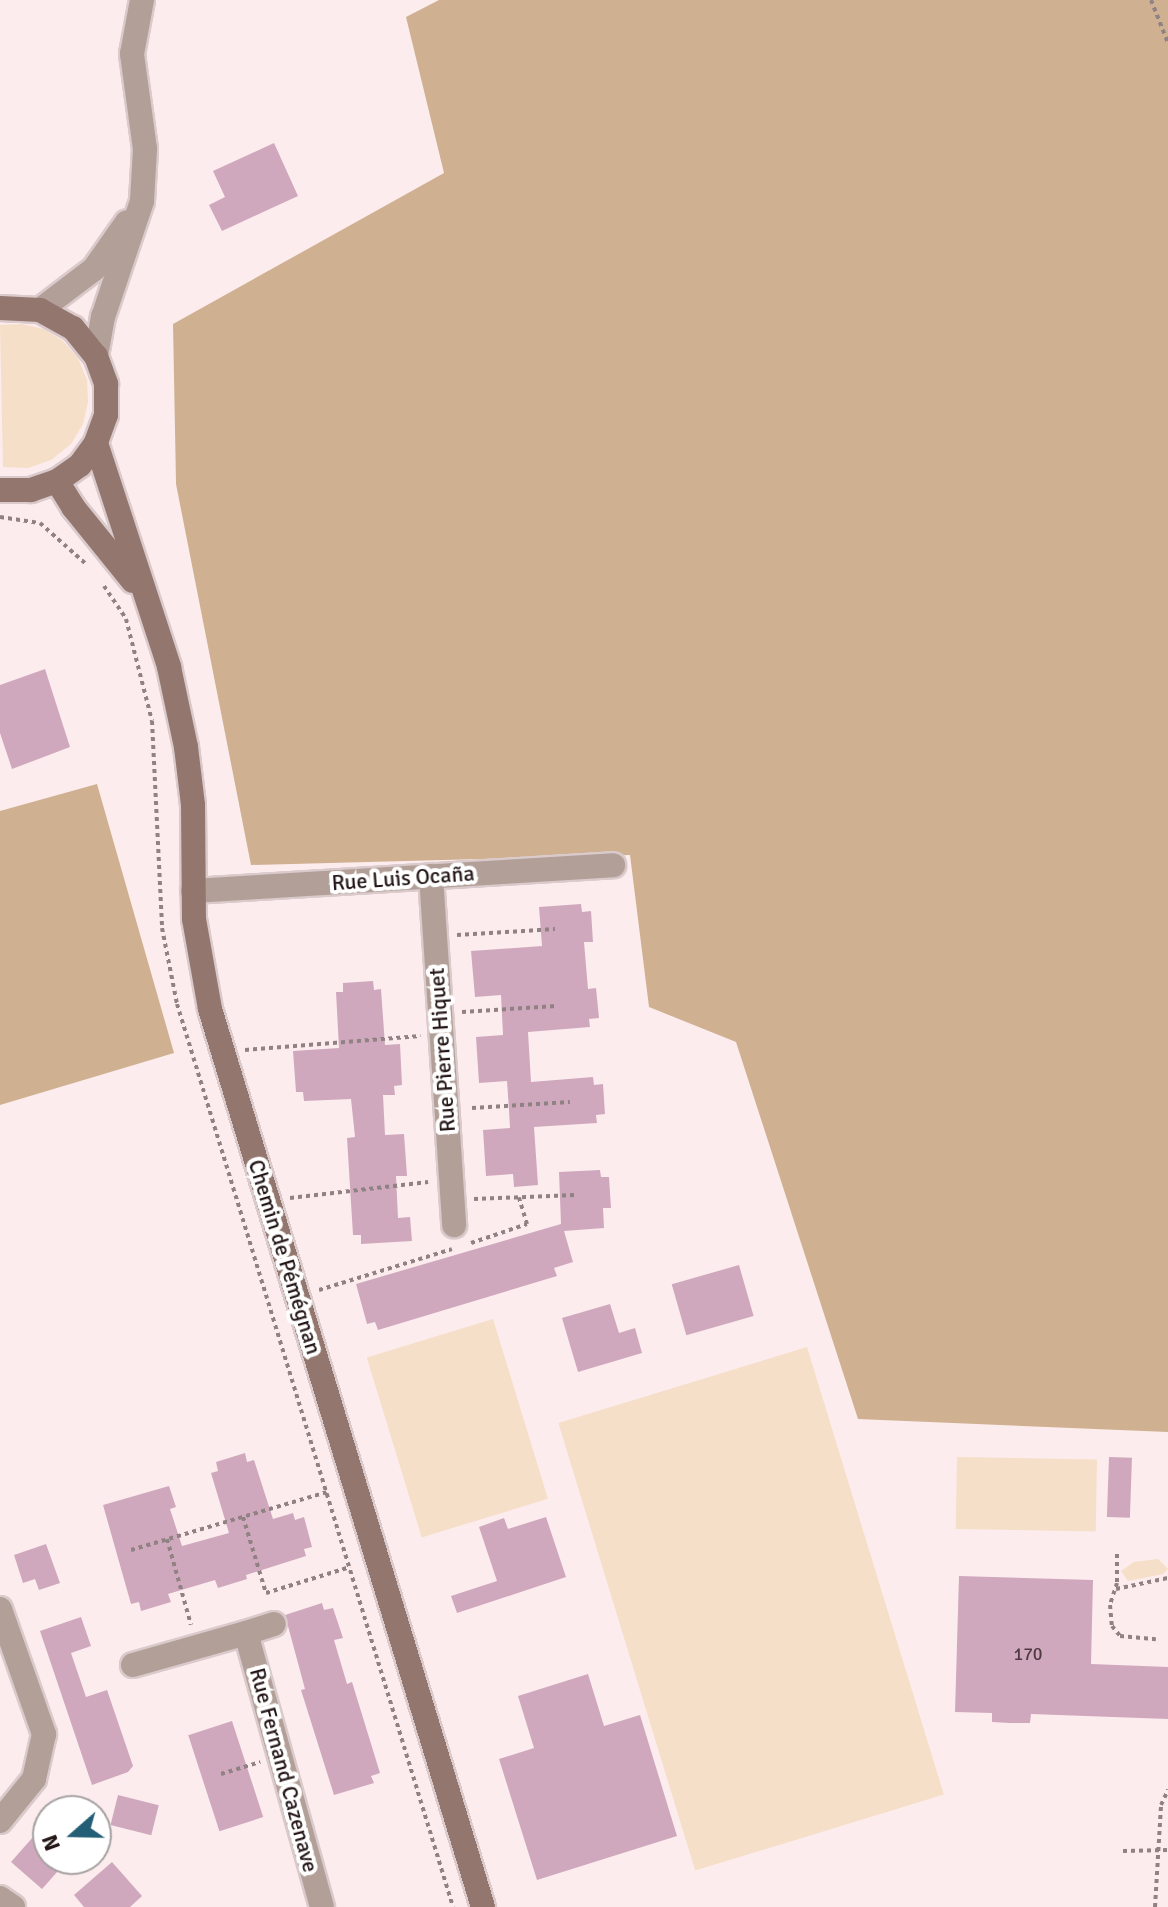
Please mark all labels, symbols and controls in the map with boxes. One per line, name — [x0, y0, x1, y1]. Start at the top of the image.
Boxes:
street label: Rue Luis Ocaña — [331, 860, 475, 896]
street label: Rue Pierre Hiquet — [423, 967, 461, 1133]
street label: Chemin de Pémégnan — [243, 1156, 327, 1358]
house number: 170 — [1013, 1643, 1043, 1665]
street label: Rue Fernand Cazenave — [244, 1665, 324, 1875]
north arrow — [32, 1795, 112, 1875]
text: N — [36, 1831, 66, 1855]

